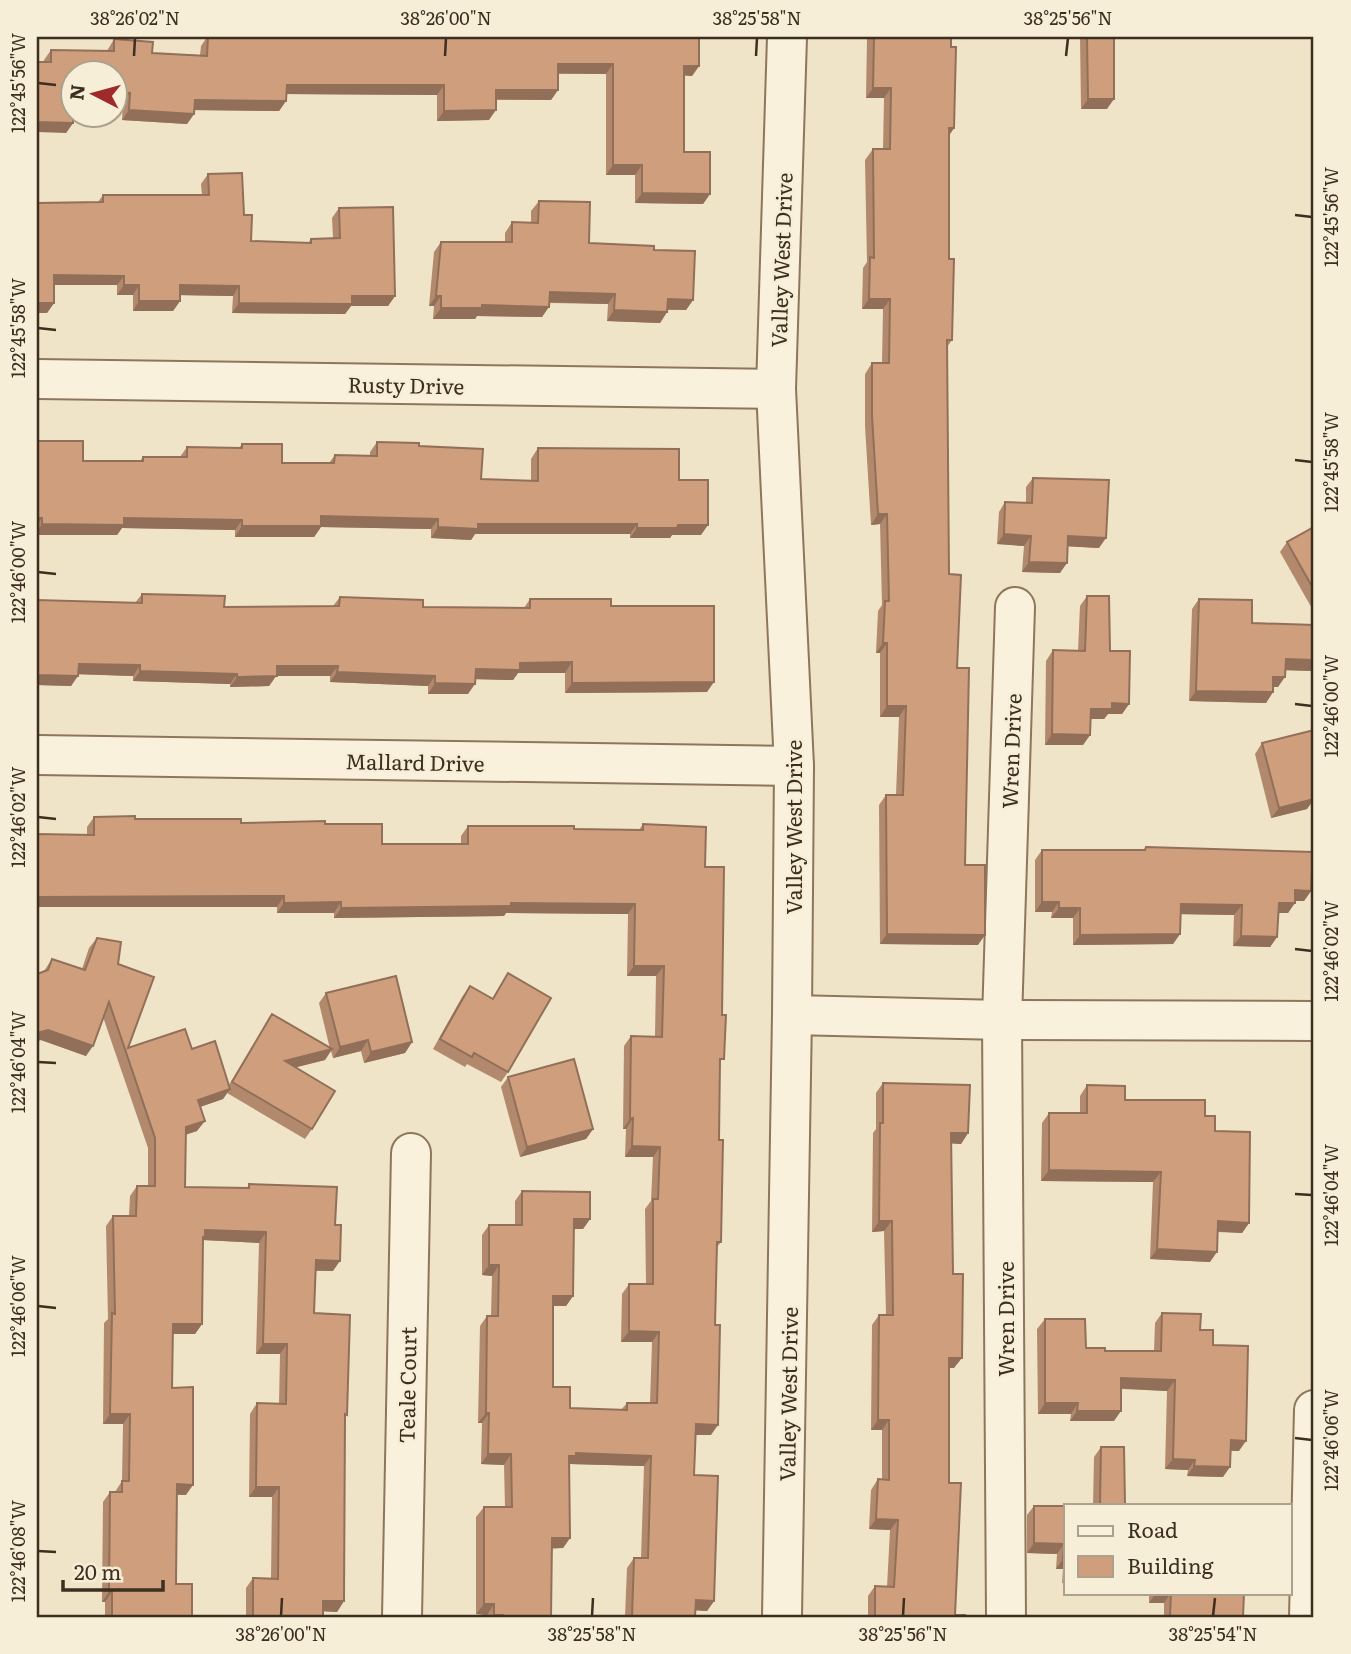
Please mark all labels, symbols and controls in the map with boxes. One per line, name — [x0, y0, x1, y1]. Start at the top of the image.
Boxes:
text: 38°26'02"N — [90, 4, 180, 31]
text: 38°26'00"N — [400, 4, 492, 31]
text: 38°25'58"N — [712, 4, 802, 31]
text: 38°25'56"N — [1024, 4, 1112, 31]
text: 122°45'56"W — [4, 33, 31, 133]
north arrow — [60, 60, 130, 130]
text: N — [61, 83, 91, 102]
text: 122°45'56"W — [1317, 167, 1344, 267]
street label: Valley West Drive — [761, 172, 799, 348]
text: 122°45'58"W — [4, 277, 31, 378]
street label: Rusty Drive — [347, 367, 465, 401]
text: 122°45'58"W — [1317, 411, 1344, 512]
text: 122°46'00"W — [4, 520, 31, 623]
text: 122°46'00"W — [1317, 654, 1344, 757]
street label: Wren Drive — [992, 693, 1028, 809]
street label: Valley West Drive — [777, 739, 808, 914]
street label: Mallard Drive — [345, 744, 485, 778]
text: 122°46'02"W — [4, 766, 31, 868]
text: 122°46'02"W — [1317, 900, 1344, 1002]
text: 122°46'04"W — [4, 1011, 31, 1113]
text: 122°46'04"W — [1317, 1144, 1344, 1246]
text: 122°46'06"W — [4, 1255, 31, 1357]
street label: Wren Drive — [989, 1261, 1020, 1377]
street label: Valley West Drive — [770, 1306, 804, 1482]
street label: Teale Court — [389, 1326, 423, 1444]
text: 122°46'06"W — [1317, 1389, 1344, 1491]
text: 122°46'08"W — [4, 1500, 31, 1602]
legend — [1064, 1504, 1292, 1594]
text: Road — [1127, 1513, 1178, 1544]
scale bar — [63, 1549, 163, 1593]
text: Building — [1127, 1549, 1214, 1580]
text: 20 m — [74, 1555, 121, 1586]
text: 38°26'00"N — [235, 1620, 327, 1647]
text: 38°25'58"N — [547, 1620, 637, 1647]
text: 38°25'56"N — [859, 1620, 947, 1647]
text: 38°25'54"N — [1168, 1620, 1258, 1647]

